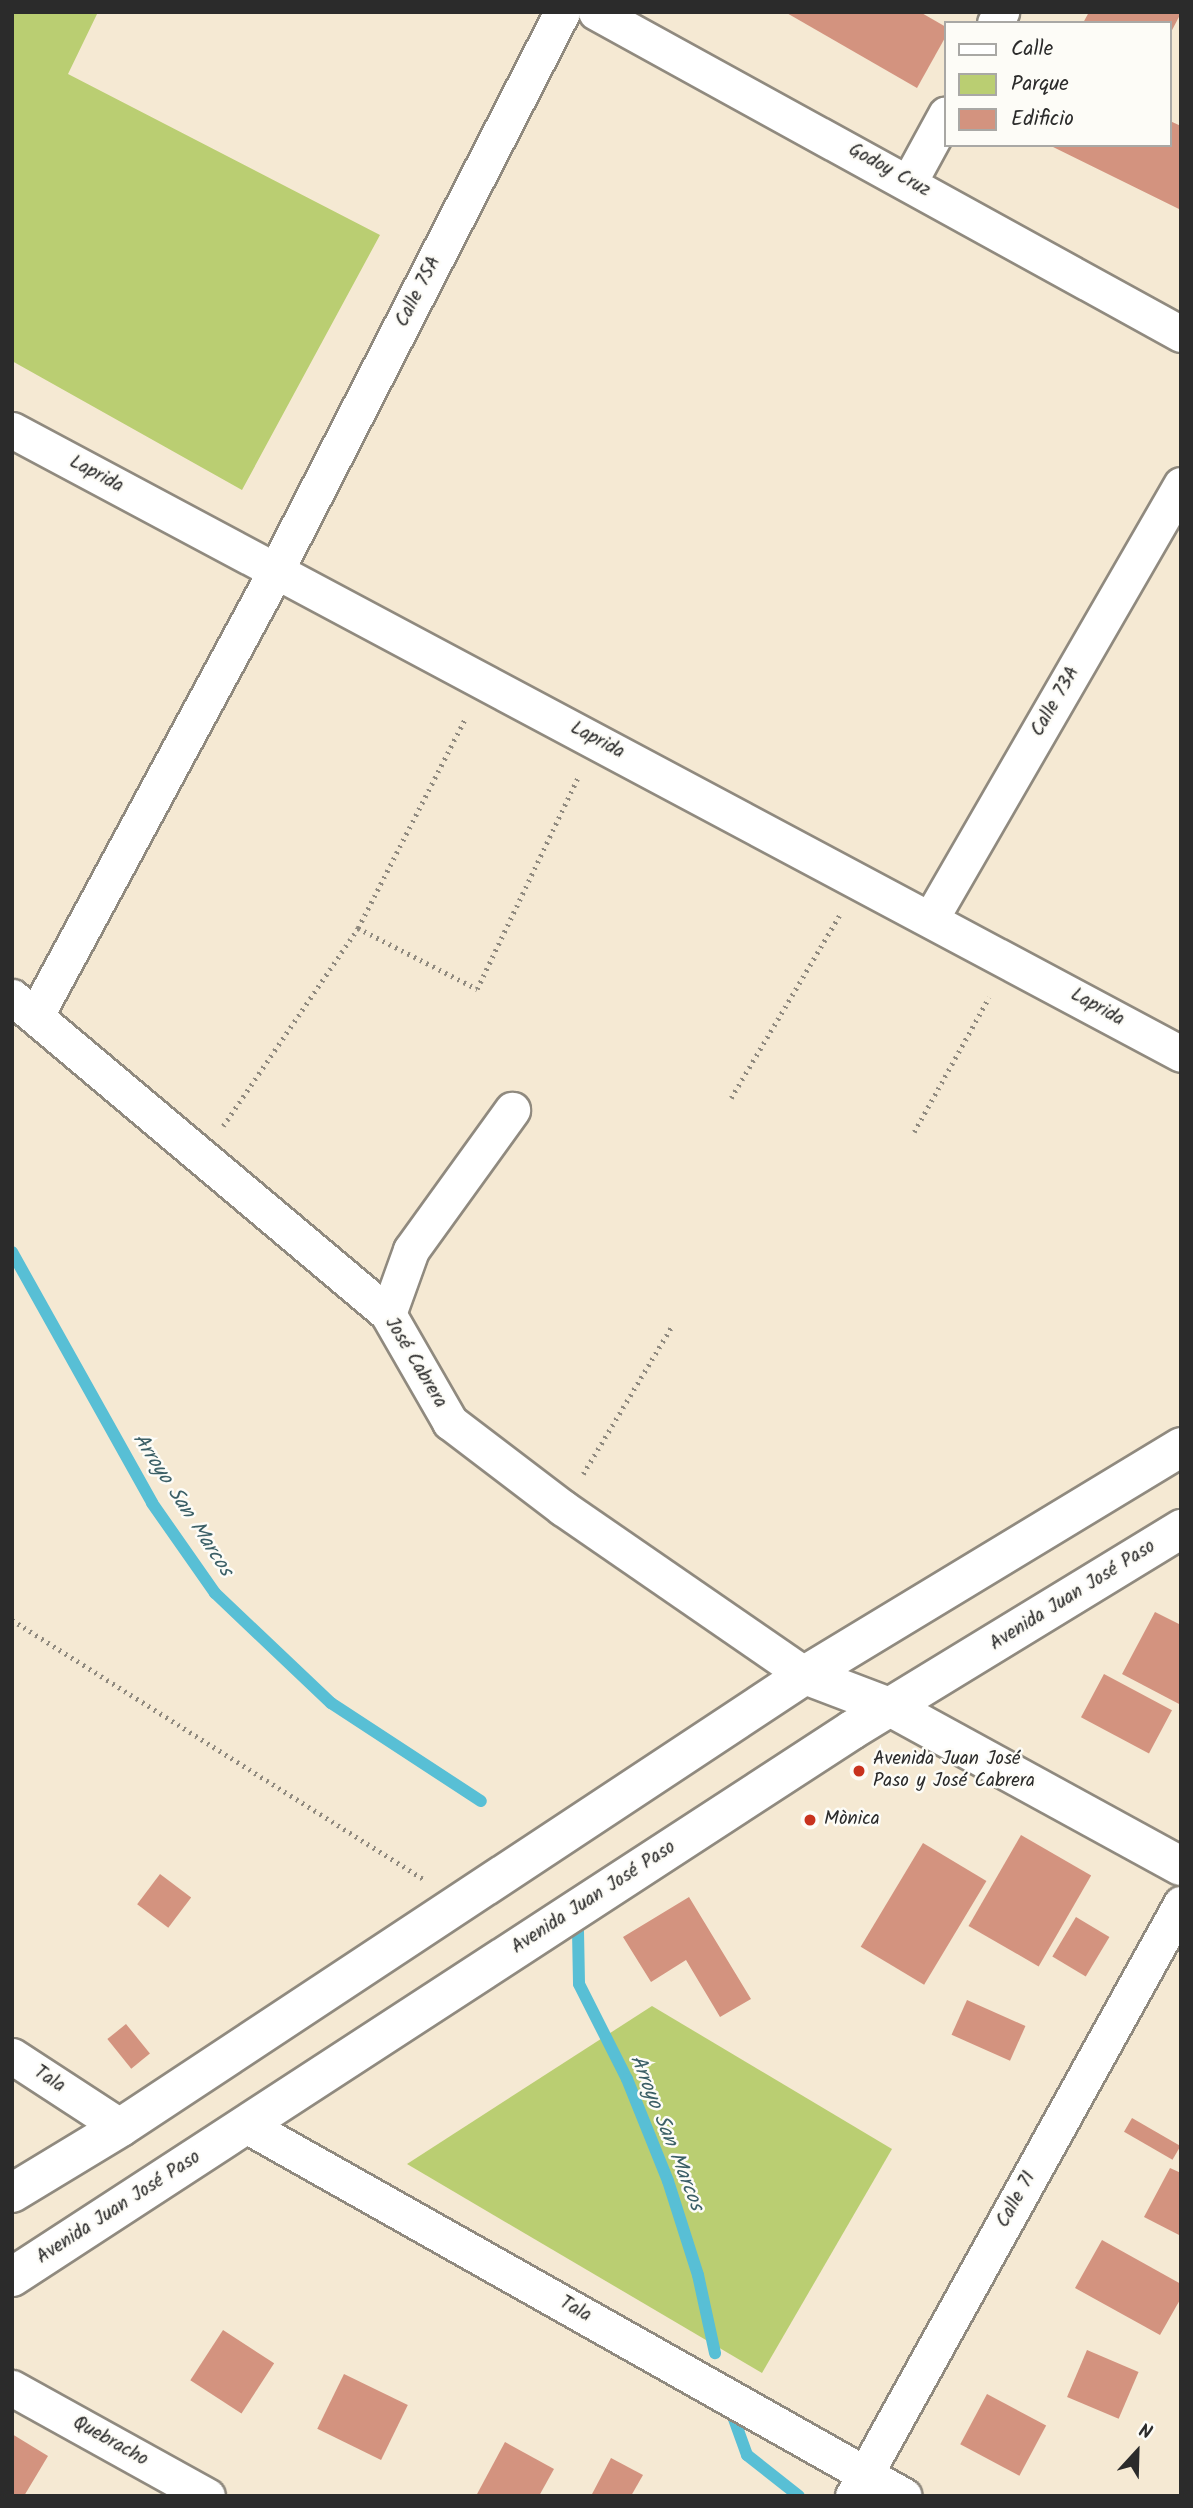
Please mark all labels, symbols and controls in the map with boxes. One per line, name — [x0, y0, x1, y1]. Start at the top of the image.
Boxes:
legend — [944, 21, 1172, 147]
text: Calle — [1011, 33, 1053, 66]
text: Parque — [1011, 68, 1069, 101]
text: Edificio — [1011, 103, 1074, 136]
street label: Godoy Cruz — [844, 139, 934, 203]
street label: Calle 75A — [392, 253, 446, 331]
street label: Laprida — [65, 451, 127, 499]
street label: Calle 73A — [1027, 663, 1085, 741]
street label: Laprida — [566, 717, 628, 765]
street label: Laprida — [1066, 984, 1128, 1032]
street label: José Cabrera — [379, 1313, 451, 1413]
water label: Arroyo San Marcos — [126, 1429, 238, 1581]
street label: Avenida Juan José Paso — [986, 1536, 1160, 1656]
place label: Avenida Juan José Paso y José Cabrera — [873, 1749, 1035, 1793]
marker: Avenida Juan José Paso y José Cabrera — [851, 1763, 867, 1779]
place label: Mònica — [824, 1809, 880, 1831]
marker: Mònica — [802, 1812, 818, 1828]
street label: Avenida Juan José Paso — [508, 1836, 680, 1960]
water label: Arroyo San Marcos — [623, 2051, 709, 2215]
street label: Tala — [29, 2062, 69, 2098]
street label: Avenida Juan José Paso — [33, 2146, 205, 2270]
street label: Calle 71 — [992, 2168, 1042, 2232]
street label: Tala — [555, 2292, 595, 2328]
street label: Quebracho — [68, 2412, 152, 2472]
text: N — [1134, 2416, 1156, 2449]
north arrow — [1102, 2417, 1172, 2487]

